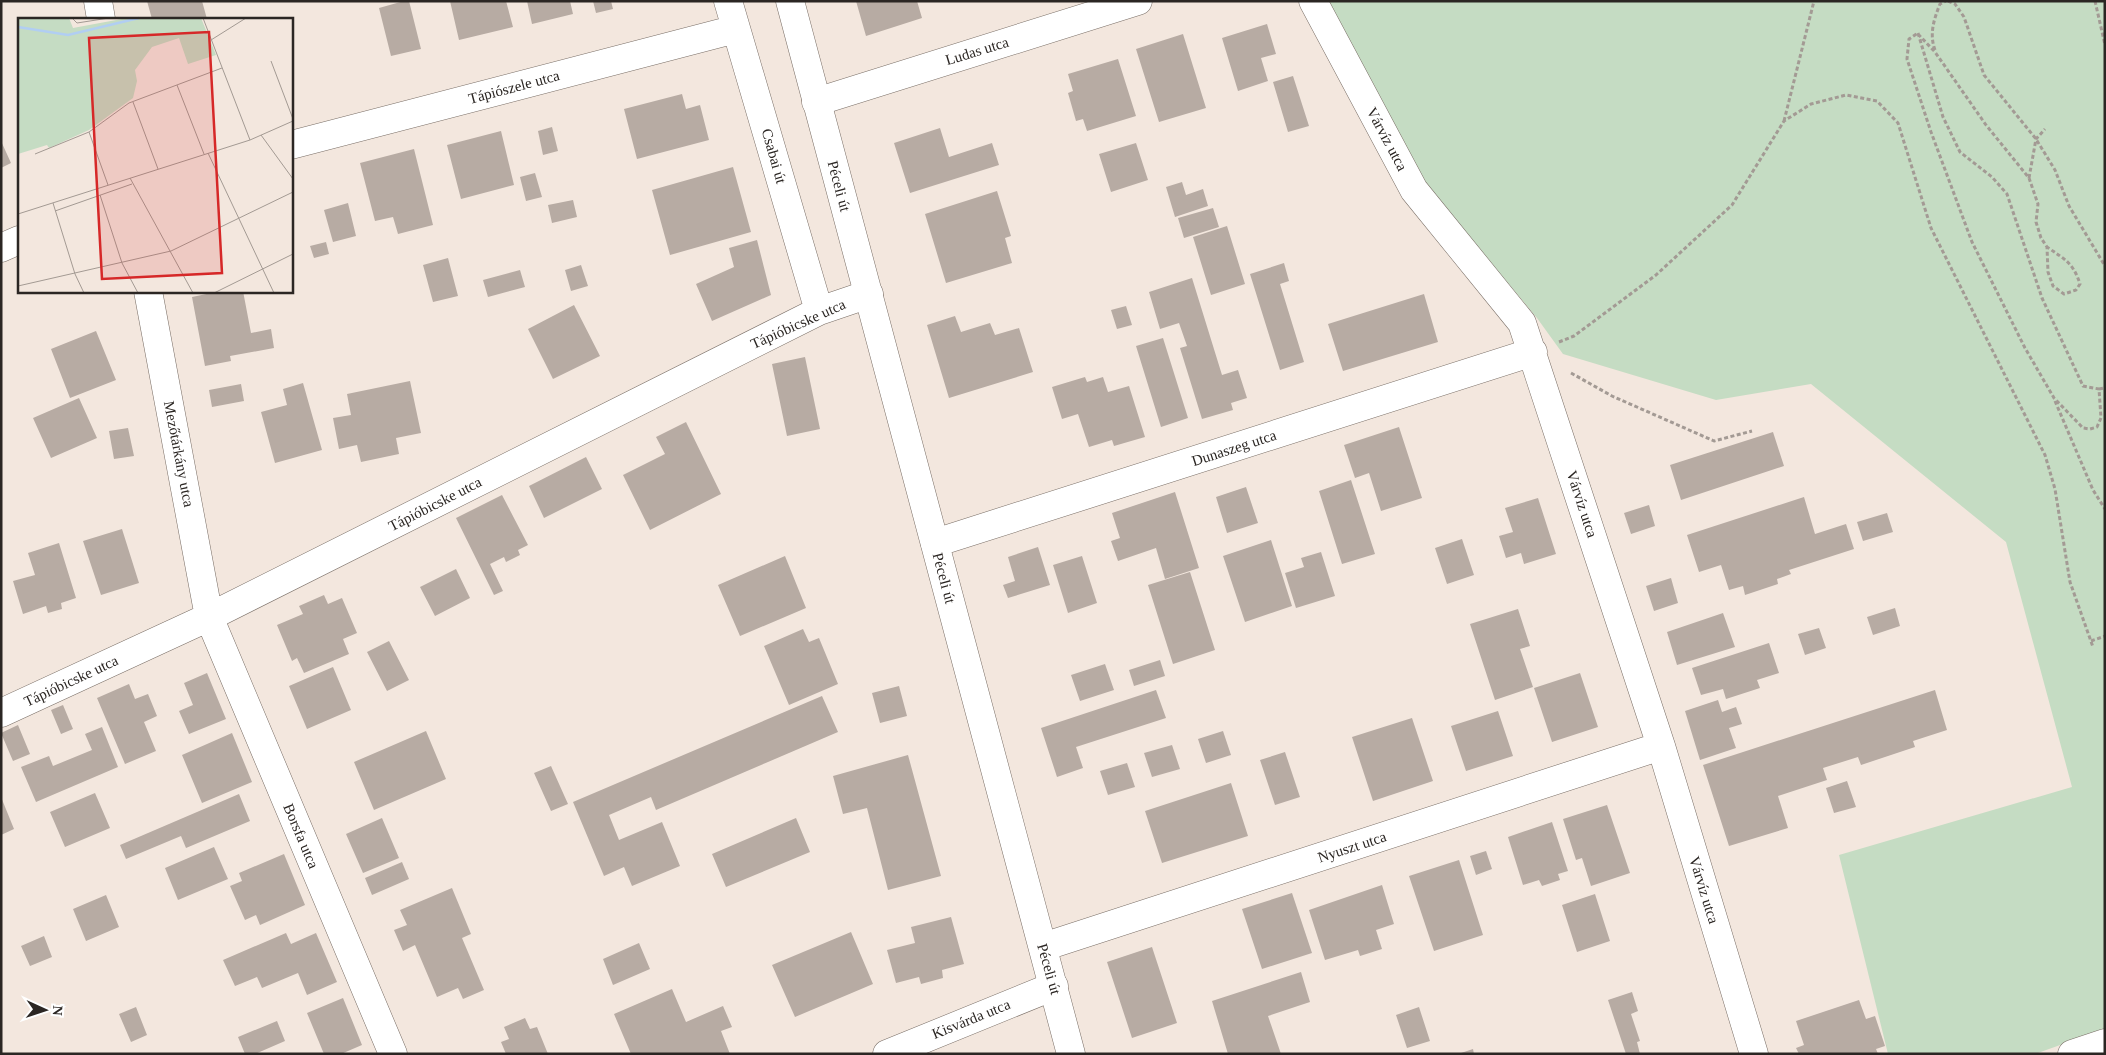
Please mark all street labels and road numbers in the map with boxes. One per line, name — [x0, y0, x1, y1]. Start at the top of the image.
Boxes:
street label: Ludas utca — [943, 34, 1011, 68]
street label: Tápiószele utca — [467, 67, 562, 107]
street label: Várvíz utca — [1364, 105, 1411, 174]
street label: Csabai út — [759, 127, 790, 186]
street label: Péceli út — [825, 159, 854, 214]
street label: Tápióbicske utca — [748, 296, 848, 352]
street label: Mezőtárkány utca — [161, 400, 197, 509]
street label: Dunaszeg utca — [1190, 427, 1279, 469]
street label: Várvíz utca — [1564, 468, 1600, 540]
street label: Tápióbicske utca — [386, 474, 484, 534]
street label: Péceli út — [930, 551, 959, 606]
street label: Tápióbicske utca — [21, 652, 121, 710]
street label: Borsfa utca — [280, 801, 322, 871]
street label: Nyuszt utca — [1316, 828, 1389, 866]
street label: Várvíz utca — [1686, 854, 1722, 926]
street label: Péceli út — [1034, 942, 1064, 997]
street label: Kisvárda utca — [930, 996, 1013, 1042]

